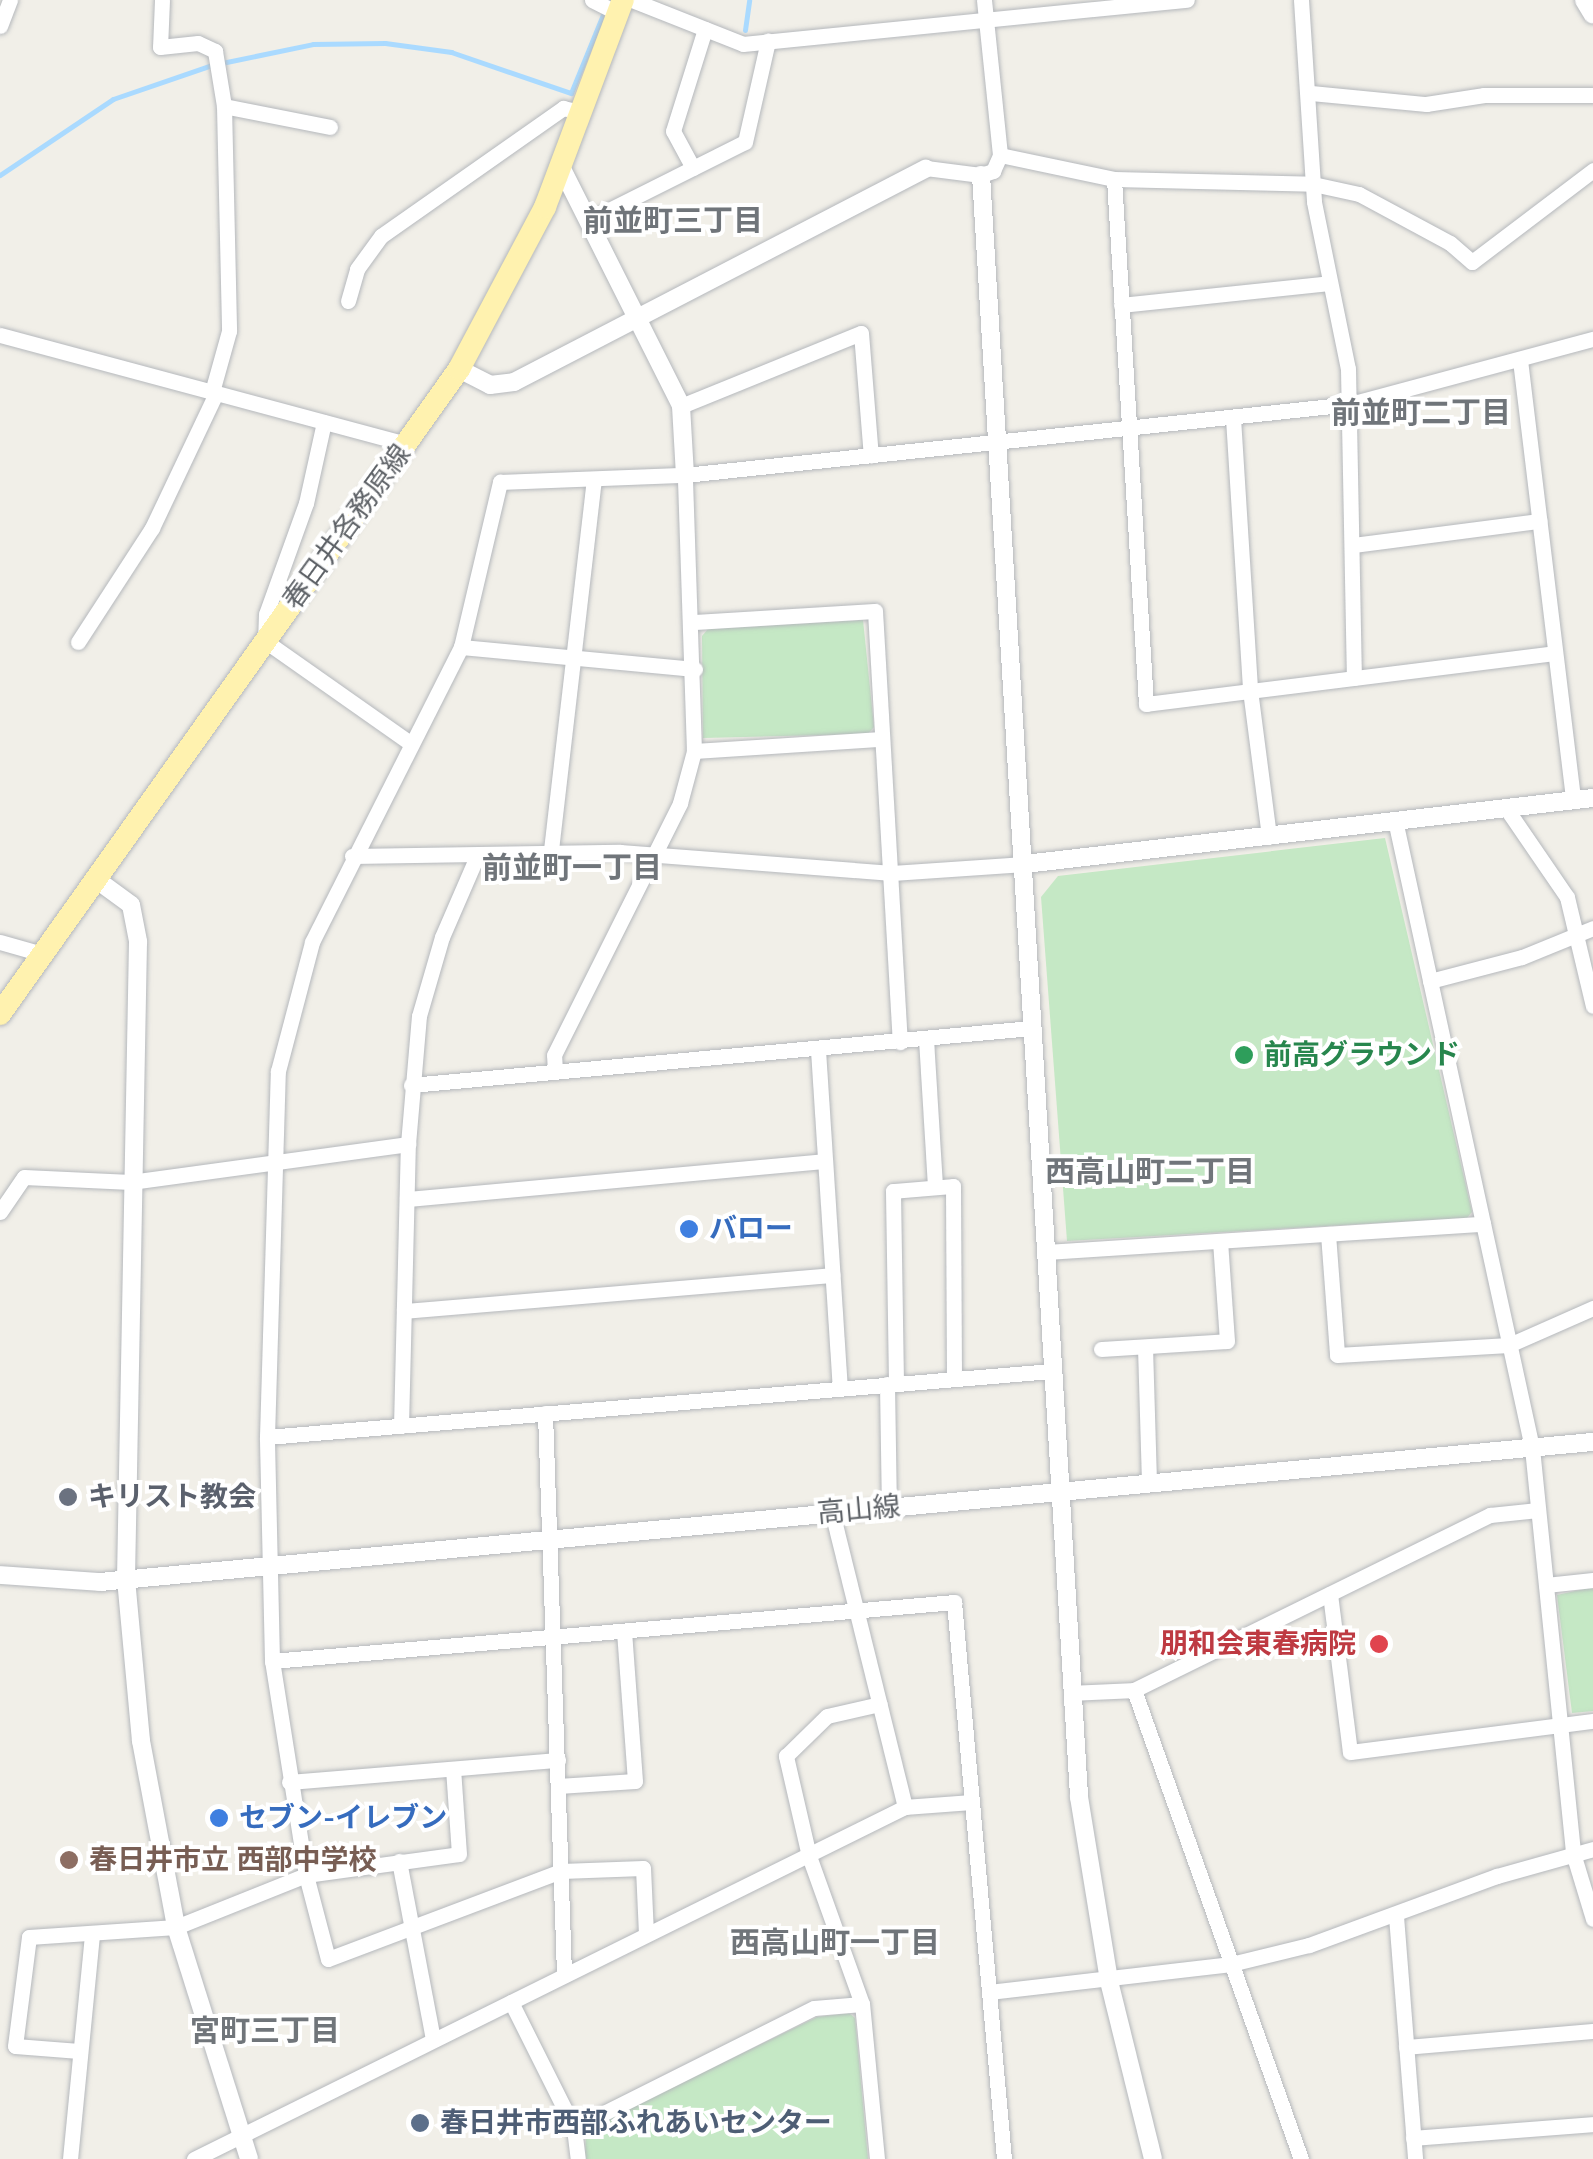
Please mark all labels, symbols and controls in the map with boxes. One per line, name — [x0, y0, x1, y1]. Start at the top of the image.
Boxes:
district label: 前並町三丁目 — [583, 204, 763, 240]
district label: 前並町二丁目 — [1331, 396, 1511, 432]
street label: 春日井各務原線 — [276, 438, 418, 616]
district label: 前並町一丁目 — [482, 851, 662, 887]
place label: 前高グラウンド — [1264, 1038, 1460, 1072]
marker: 前高グラウンド — [1233, 1044, 1255, 1066]
district label: 西高山町二丁目 — [1045, 1155, 1255, 1191]
place label: バロー — [709, 1212, 793, 1246]
marker: バロー — [678, 1218, 700, 1240]
place label: キリスト教会 — [88, 1480, 256, 1514]
marker: キリスト教会 — [57, 1486, 79, 1508]
street label: 高山線 — [816, 1490, 902, 1530]
place label: 朋和会東春病院 — [1160, 1627, 1356, 1661]
marker: 朋和会東春病院 — [1366, 1631, 1392, 1657]
place label: セブン-イレブン — [239, 1801, 447, 1835]
marker: セブン-イレブン — [208, 1807, 230, 1829]
place label: 春日井市立 西部中学校 — [89, 1843, 377, 1877]
marker: 春日井市立 西部中学校 — [58, 1849, 80, 1871]
district label: 西高山町一丁目 — [730, 1926, 940, 1962]
district label: 宮町三丁目 — [190, 2014, 340, 2050]
place label: 春日井市西部ふれあいセンター — [440, 2106, 832, 2140]
marker: 春日井市西部ふれあいセンター — [409, 2112, 431, 2134]

